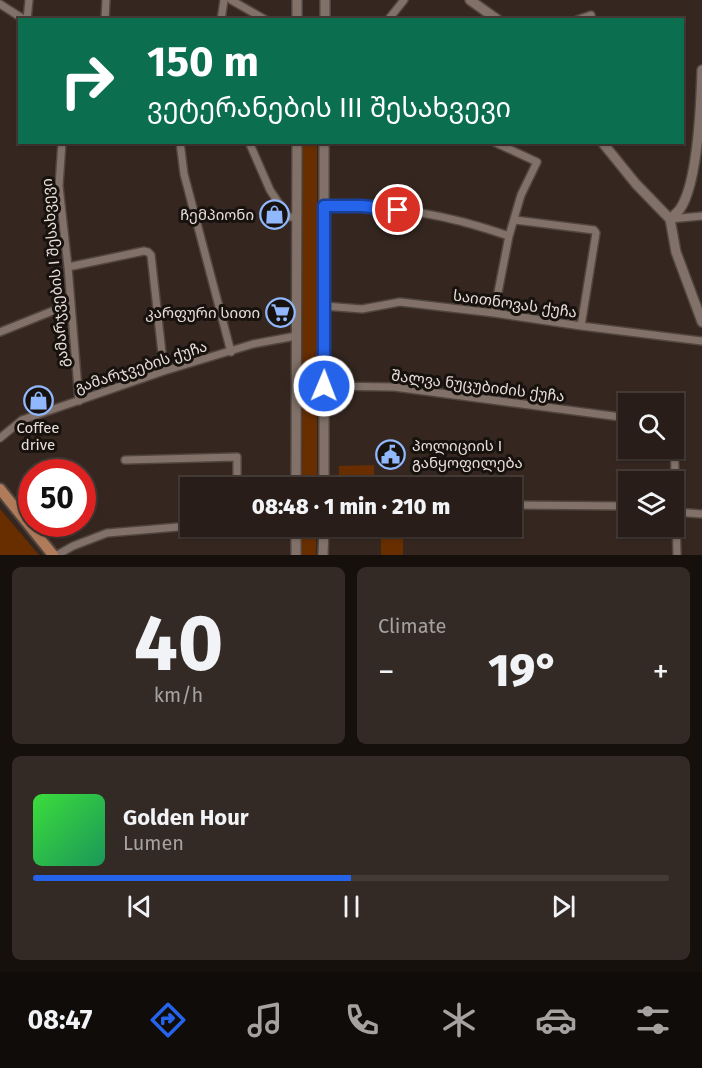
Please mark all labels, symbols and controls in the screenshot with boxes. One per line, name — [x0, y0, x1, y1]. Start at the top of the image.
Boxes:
text: 150 m — [147, 37, 259, 87]
icon: right — [48, 42, 126, 120]
text: ვეტერანების III შესახვევი — [147, 92, 511, 124]
street label: გამარჯვების I შესახვევი — [38, 178, 72, 368]
pin — [372, 184, 423, 235]
icon: arrive — [381, 193, 414, 226]
shop icon: ჩემპიონი — [259, 199, 291, 231]
place label: ჩემპიონი — [180, 206, 254, 224]
street label: საითნოვას ქუჩა — [452, 286, 578, 322]
supermarket icon: კარფური სითი — [265, 297, 297, 329]
place label: კარფური სითი — [145, 304, 260, 322]
street label: გამარჯვების ქუჩა — [73, 337, 209, 397]
position arrow — [292, 354, 356, 418]
street label: შალვა ნუცუბიძის ქუჩა — [390, 366, 566, 406]
shop icon: Coffee drive — [22, 385, 54, 417]
map controls — [618, 393, 684, 537]
button: search — [618, 393, 684, 459]
place label: Coffee drive — [16, 419, 60, 454]
place label: პოლიციის I განყოფილება — [412, 437, 523, 472]
public building icon: პოლიციის I განყოფილება — [375, 439, 407, 471]
speed limit sign: 50 — [18, 459, 96, 537]
button: layers — [618, 471, 684, 537]
text: 08:48 · 1 min · 210 m — [252, 493, 450, 520]
text: 40 — [134, 597, 223, 691]
text: Climate — [378, 614, 446, 638]
text: 19° — [488, 644, 559, 698]
text: − — [378, 652, 395, 692]
text: + — [653, 652, 669, 692]
text: km/h — [154, 683, 203, 707]
text: Golden Hour — [123, 804, 249, 831]
text: Lumen — [123, 831, 184, 855]
icon: previous — [123, 890, 156, 923]
icon: pause — [335, 890, 368, 923]
icon: next — [547, 890, 580, 923]
icon: directions — [147, 999, 189, 1041]
icon: music — [244, 999, 286, 1041]
icon: phone — [341, 999, 383, 1041]
icon: climate — [438, 999, 480, 1041]
icon: car — [535, 999, 577, 1041]
icon: filters — [632, 999, 674, 1041]
text: 08:47 — [28, 1004, 92, 1036]

